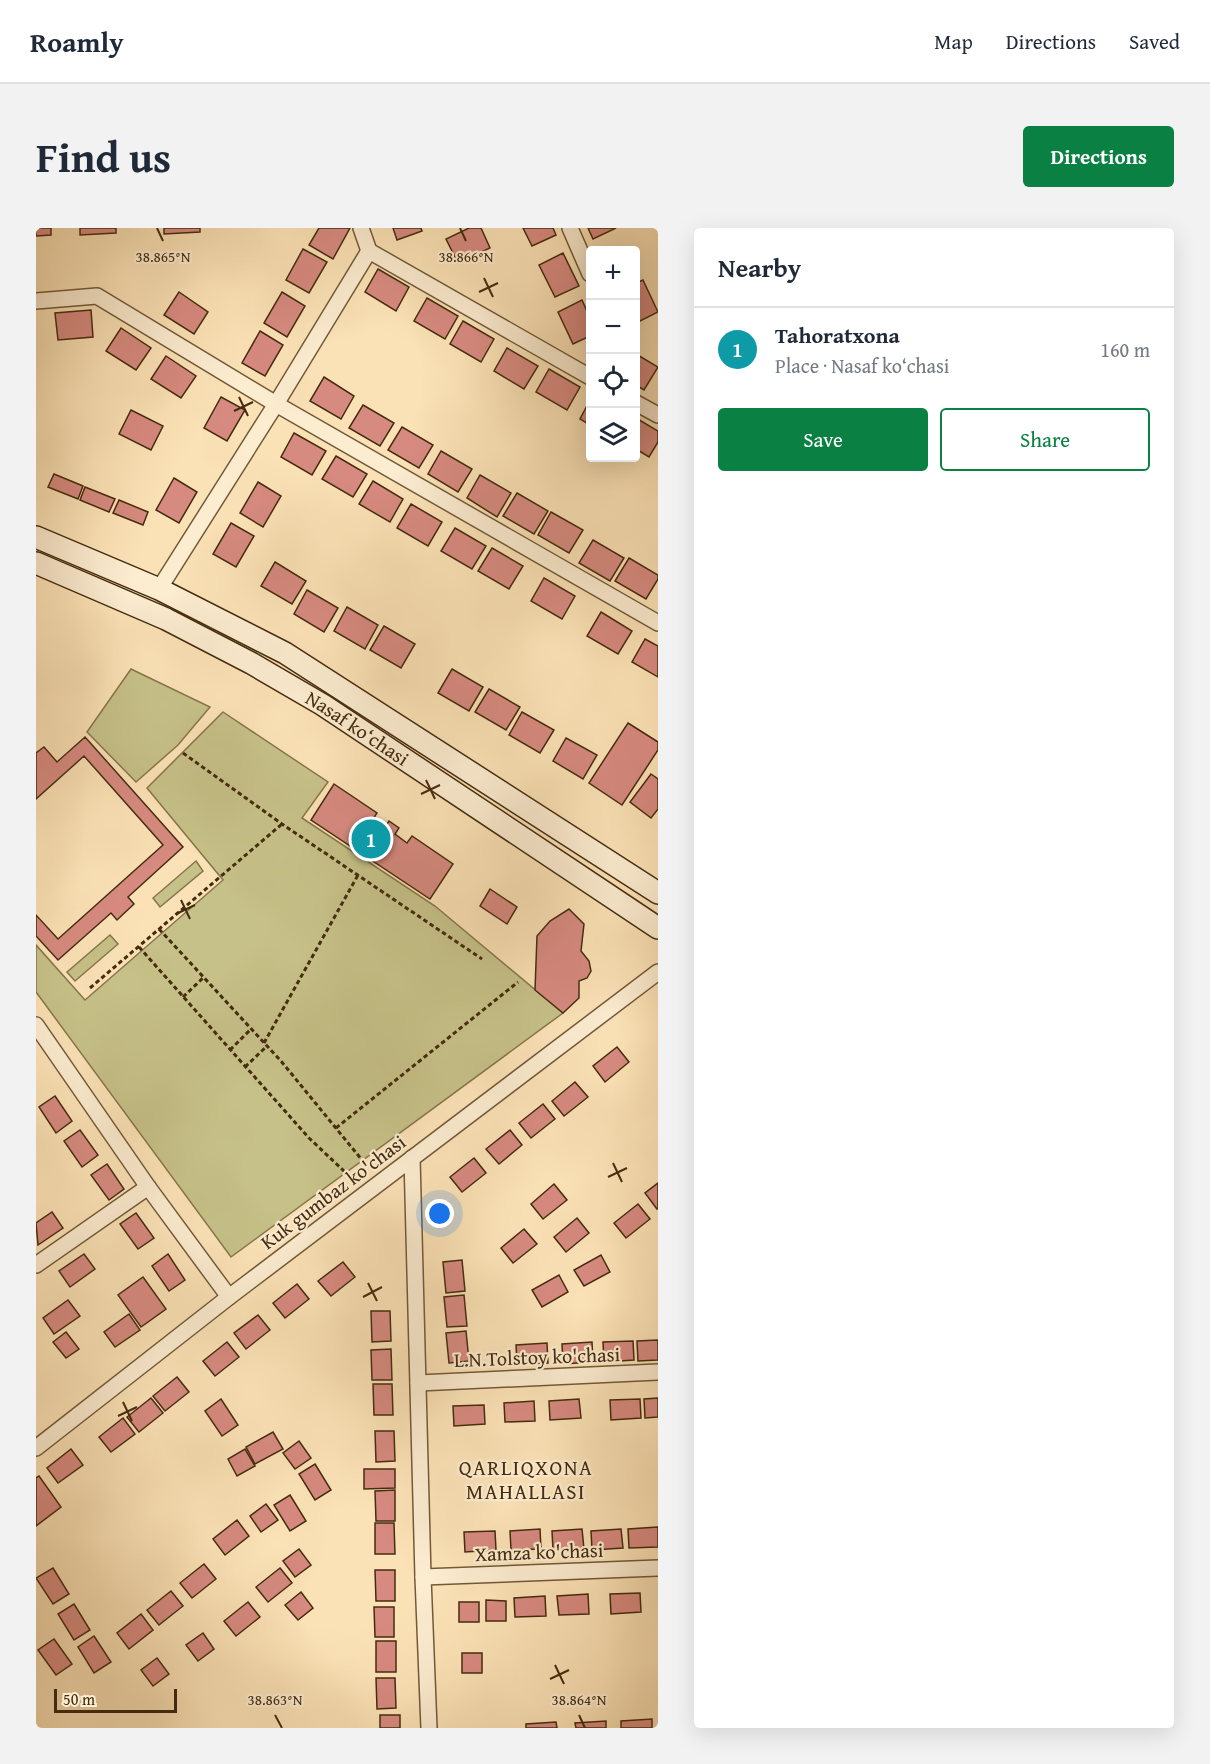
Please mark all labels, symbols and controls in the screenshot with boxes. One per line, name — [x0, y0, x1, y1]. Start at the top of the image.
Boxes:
text: Roamly — [30, 21, 124, 62]
text: Map — [934, 26, 973, 57]
text: Directions — [1006, 26, 1096, 57]
text: Saved — [1129, 26, 1180, 57]
text: Find us — [36, 126, 171, 187]
button: Directions — [1023, 126, 1174, 187]
text: 38.865°N — [136, 246, 191, 267]
text: 38.866°N — [439, 246, 494, 267]
map controls — [586, 246, 640, 462]
button: + — [586, 246, 640, 300]
text: Nearby — [718, 248, 801, 287]
button: − — [586, 300, 640, 354]
text: Tahoratxona — [775, 319, 900, 351]
text: 1 — [732, 335, 743, 364]
text: 160 m — [1100, 335, 1150, 364]
text: Place · Nasaf ko‘chasi — [775, 351, 949, 380]
button: locate — [586, 354, 640, 408]
button: layers — [586, 408, 640, 462]
button: Save — [718, 408, 928, 471]
button: Share — [940, 408, 1150, 471]
street label: Nasaf ko‘chasi — [301, 683, 415, 773]
pin: 1 — [352, 816, 390, 862]
street label: Kuk gumbaz ko'chasi — [254, 1127, 412, 1256]
your location — [425, 1199, 454, 1228]
street label: L.N.Tolstoy ko'chasi — [453, 1339, 621, 1374]
district label: QARLIQXONA MAHALLASI — [459, 1452, 593, 1507]
street label: Xamza ko'chasi — [474, 1535, 604, 1568]
scale bar — [54, 1686, 177, 1714]
text: 50 m — [63, 1687, 95, 1711]
text: 38.863°N — [248, 1689, 303, 1710]
text: 38.864°N — [552, 1689, 607, 1710]

